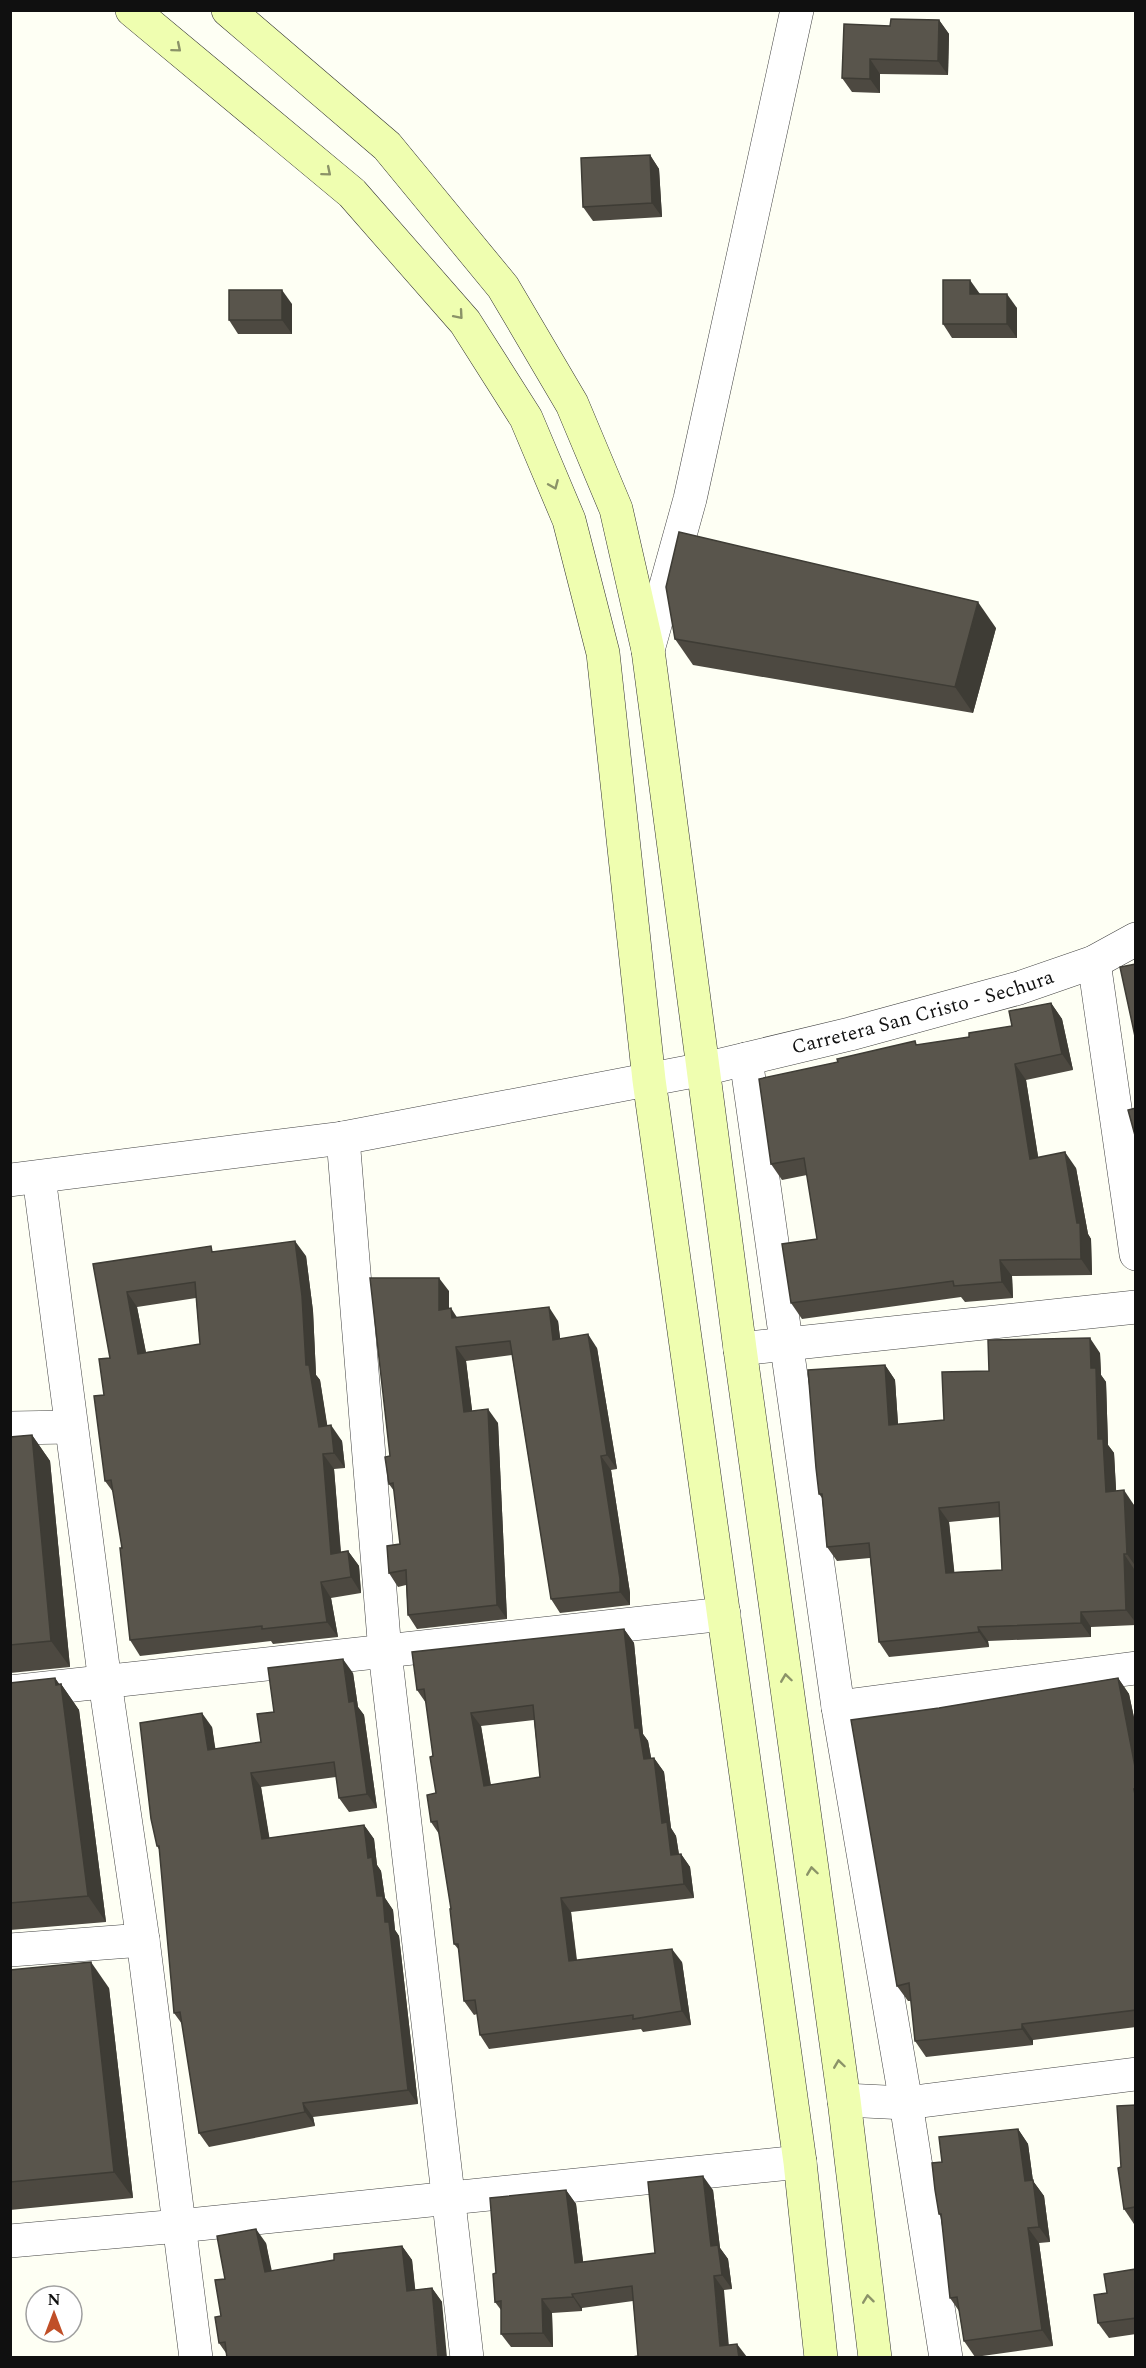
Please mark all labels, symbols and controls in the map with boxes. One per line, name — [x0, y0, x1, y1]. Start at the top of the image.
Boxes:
one-way arrow — [170, 41, 181, 52]
one-way arrow — [320, 165, 331, 176]
one-way arrow — [452, 308, 463, 319]
one-way arrow — [547, 478, 559, 489]
street label: Carretera San Cristo - Sechura — [789, 962, 1058, 1062]
one-way arrow — [780, 1673, 792, 1682]
one-way arrow — [807, 1866, 819, 1876]
one-way arrow — [833, 2060, 846, 2069]
north arrow — [24, 2284, 84, 2344]
text: N — [47, 2288, 61, 2312]
one-way arrow — [862, 2295, 875, 2304]

